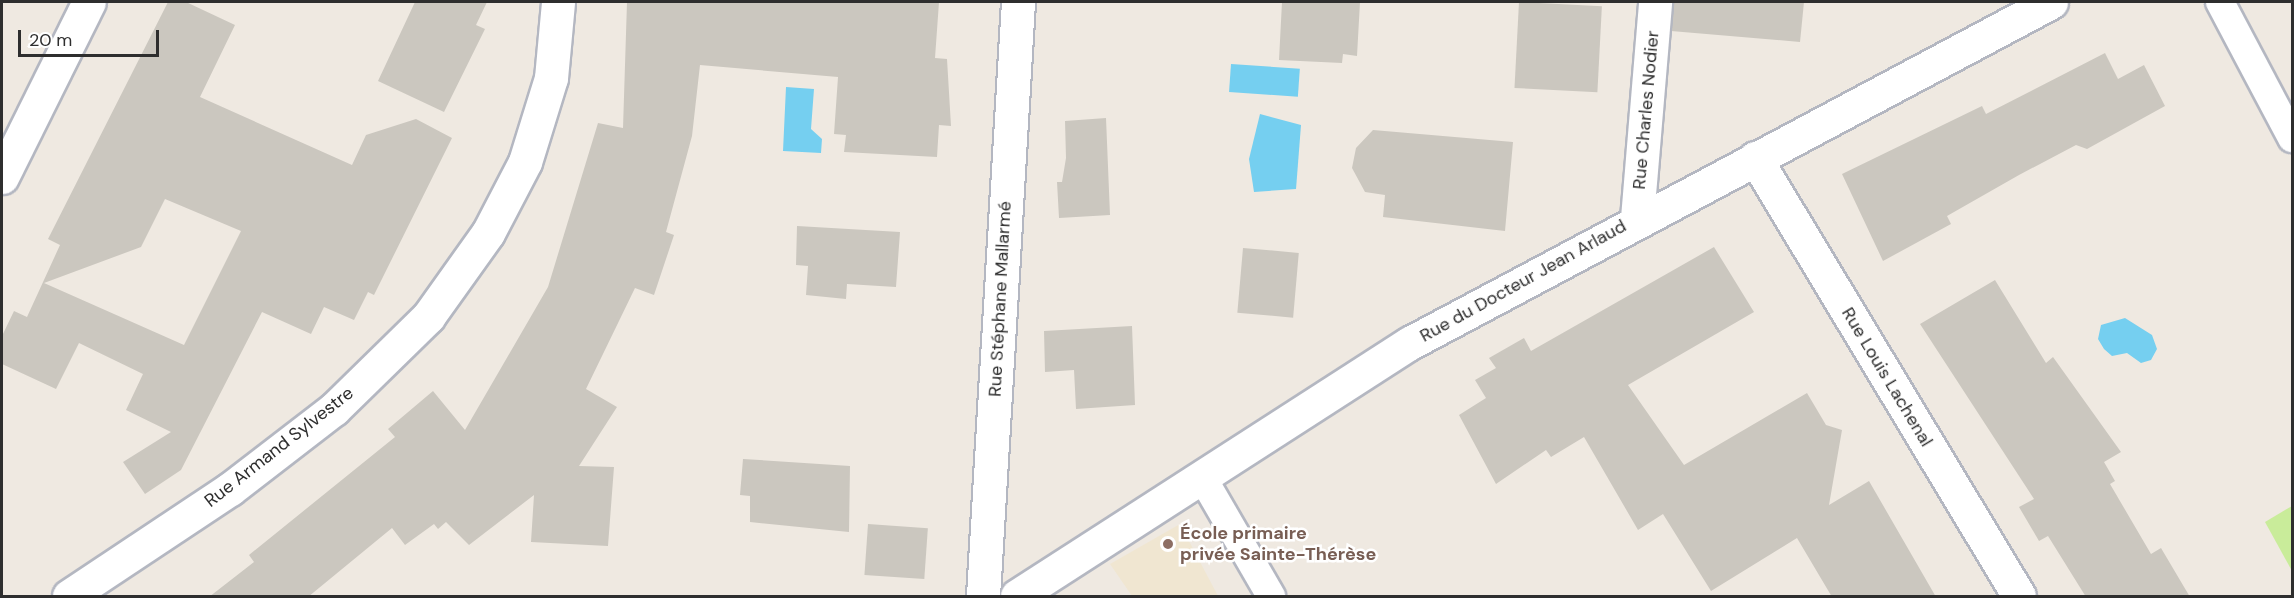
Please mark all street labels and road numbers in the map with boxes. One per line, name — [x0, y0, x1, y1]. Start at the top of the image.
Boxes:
street label: Rue Charles Nodier — [1628, 30, 1664, 190]
street label: Rue Stéphane Mallarmé — [984, 201, 1016, 397]
street label: Rue du Docteur Jean Arlaud — [1416, 215, 1630, 347]
street label: Rue Louis Lachenal — [1837, 303, 1937, 451]
street label: Rue Armand Sylvestre — [200, 382, 358, 512]

